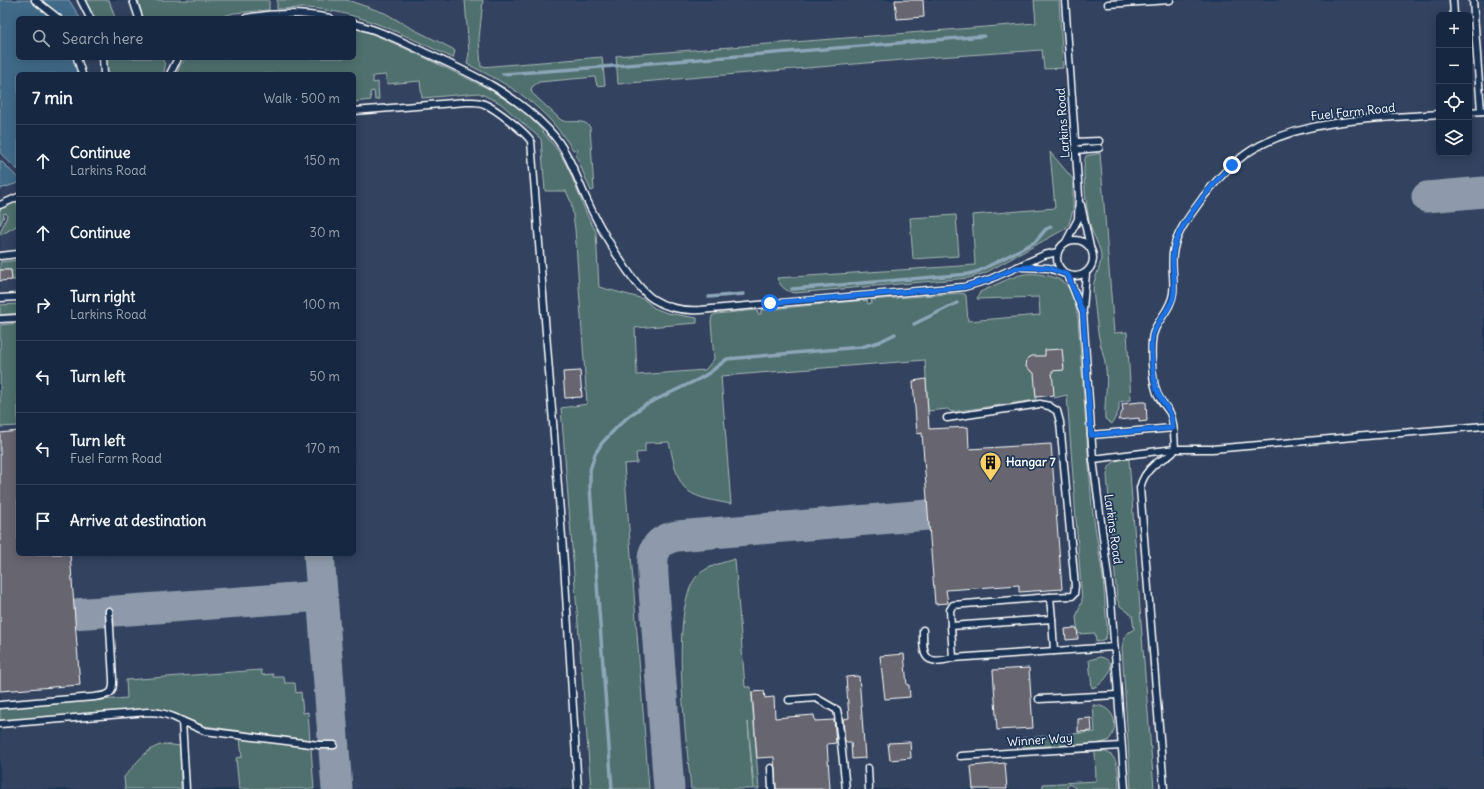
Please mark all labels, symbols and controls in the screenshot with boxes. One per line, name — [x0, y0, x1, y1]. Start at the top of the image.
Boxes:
map controls — [1436, 12, 1472, 156]
button: + — [1436, 12, 1472, 48]
search box — [16, 16, 356, 60]
icon: search — [30, 27, 52, 49]
text: Search here — [62, 29, 143, 48]
button: − — [1436, 48, 1472, 84]
button: locate — [1436, 84, 1472, 120]
text: 7 min — [32, 87, 73, 109]
street label: Larkins Road — [1053, 87, 1072, 159]
text: Walk · 500 m — [263, 90, 340, 107]
street label: Fuel Farm Road — [1310, 100, 1396, 123]
button: layers — [1436, 120, 1472, 156]
text: Continue — [70, 143, 131, 162]
icon: ahead — [32, 150, 54, 172]
text: 150 m — [304, 152, 340, 169]
route end — [1223, 156, 1241, 174]
text: Larkins Road — [70, 162, 146, 179]
icon: ahead — [32, 222, 54, 244]
text: Continue — [70, 223, 131, 242]
text: 30 m — [310, 224, 340, 241]
text: Turn right — [70, 287, 135, 306]
icon: right — [32, 294, 54, 316]
route start — [761, 294, 779, 312]
text: 100 m — [303, 296, 340, 313]
text: Larkins Road — [70, 306, 146, 323]
icon: left — [32, 366, 54, 388]
text: Turn left — [70, 367, 125, 386]
text: 50 m — [309, 368, 340, 385]
text: Turn left — [70, 431, 125, 450]
icon: left — [32, 438, 54, 460]
text: 170 m — [305, 440, 340, 457]
building icon: Hangar 7 — [977, 449, 1003, 482]
text: Fuel Farm Road — [70, 450, 162, 467]
place label: Hangar 7 — [1006, 454, 1056, 470]
street label: Larkins Road — [1101, 493, 1126, 565]
icon: arrive — [32, 510, 54, 532]
text: Arrive at destination — [70, 511, 206, 530]
street label: Winner Way — [1007, 730, 1073, 749]

